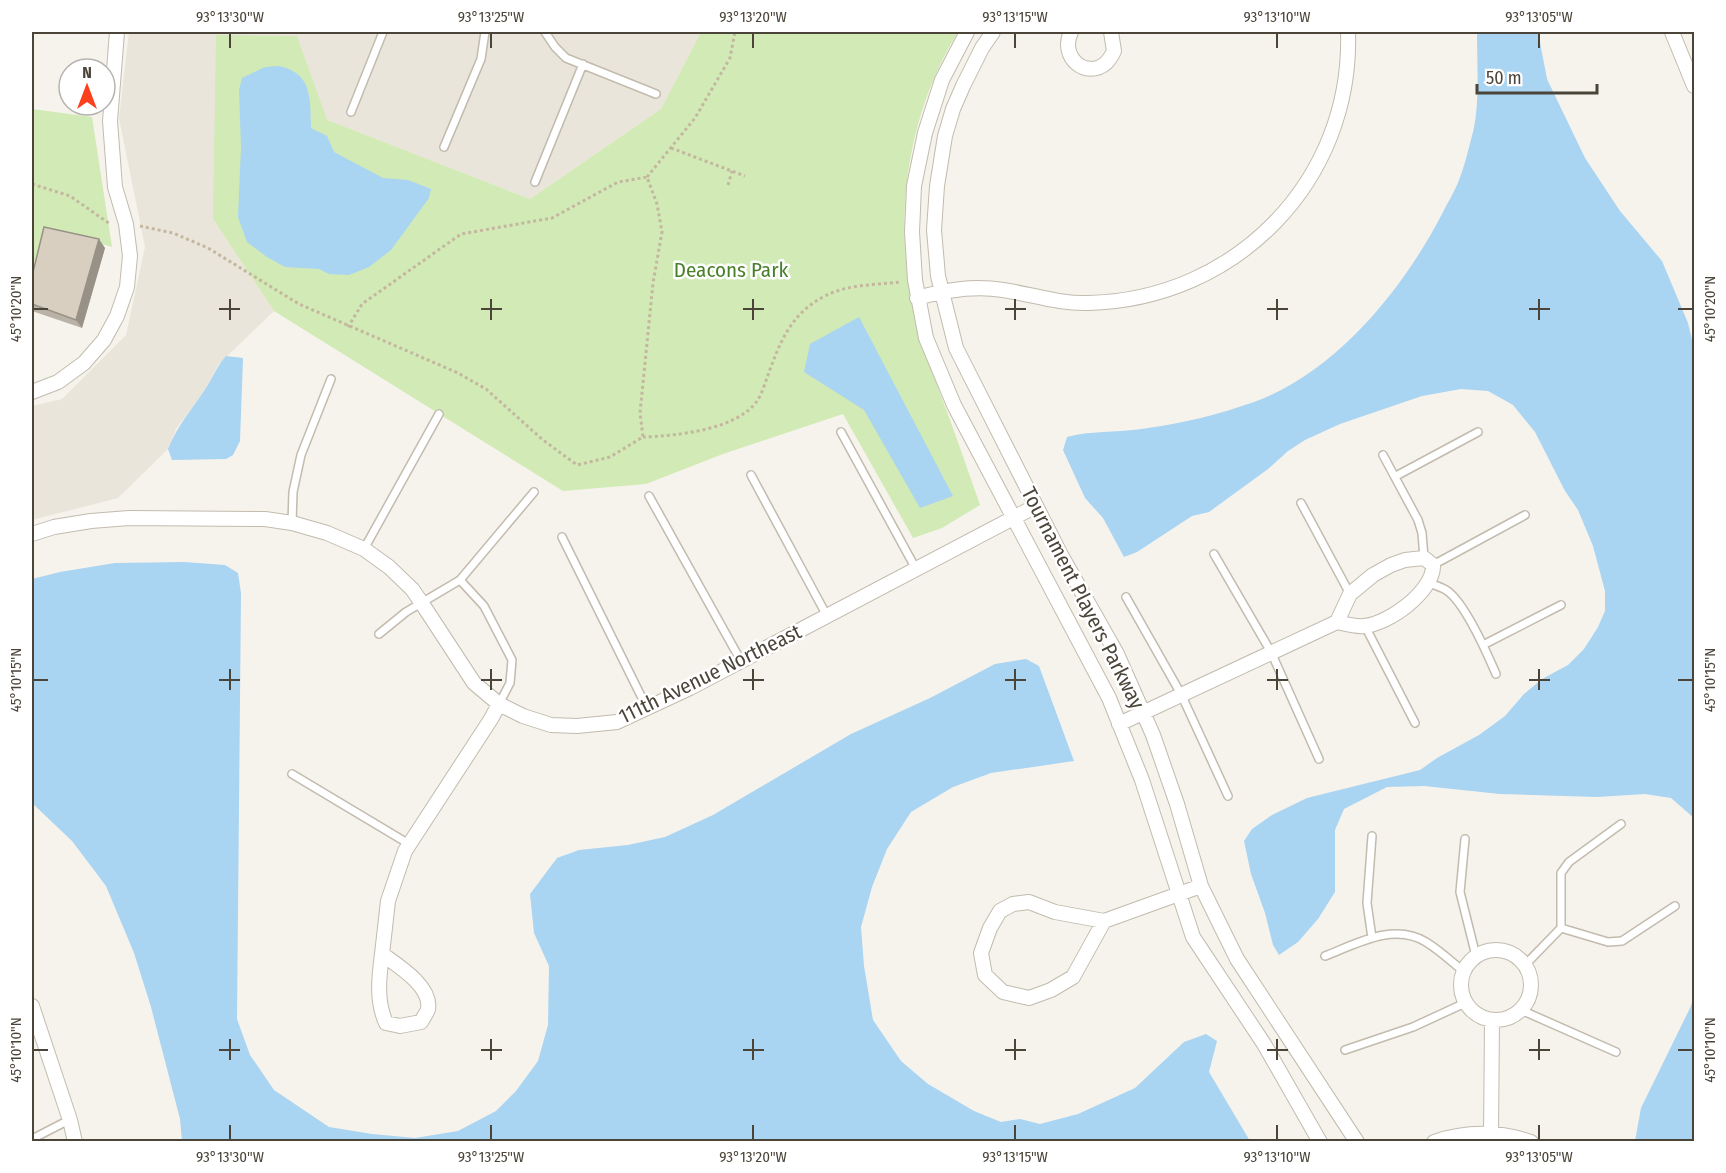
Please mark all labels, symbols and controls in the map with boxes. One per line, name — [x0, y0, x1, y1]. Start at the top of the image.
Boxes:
text: 93°13'30"W — [196, 8, 264, 26]
text: 93°13'25"W — [458, 8, 524, 26]
text: 93°13'20"W — [719, 8, 787, 26]
text: 93°13'15"W — [982, 8, 1048, 26]
text: 93°13'10"W — [1244, 8, 1310, 26]
text: 93°13'05"W — [1505, 8, 1573, 26]
north arrow — [57, 57, 117, 117]
scale bar — [1477, 57, 1597, 95]
text: N — [82, 63, 92, 82]
text: 50 m — [1486, 67, 1522, 89]
park label: Deacons Park — [674, 257, 789, 283]
text: 45°10'20"N — [7, 276, 25, 342]
text: 45°10'20"N — [1701, 276, 1719, 342]
street label: Tournament Players Parkway — [1016, 483, 1151, 714]
street label: 111th Avenue Northeast — [614, 618, 806, 730]
text: 45°10'15"N — [7, 648, 25, 712]
text: 45°10'15"N — [1701, 648, 1719, 712]
text: 45°10'10"N — [7, 1017, 25, 1083]
text: 45°10'10"N — [1701, 1017, 1719, 1083]
text: 93°13'30"W — [196, 1148, 264, 1166]
text: 93°13'25"W — [458, 1148, 524, 1166]
text: 93°13'20"W — [719, 1148, 787, 1166]
text: 93°13'15"W — [982, 1148, 1048, 1166]
text: 93°13'10"W — [1244, 1148, 1310, 1166]
text: 93°13'05"W — [1505, 1148, 1573, 1166]

